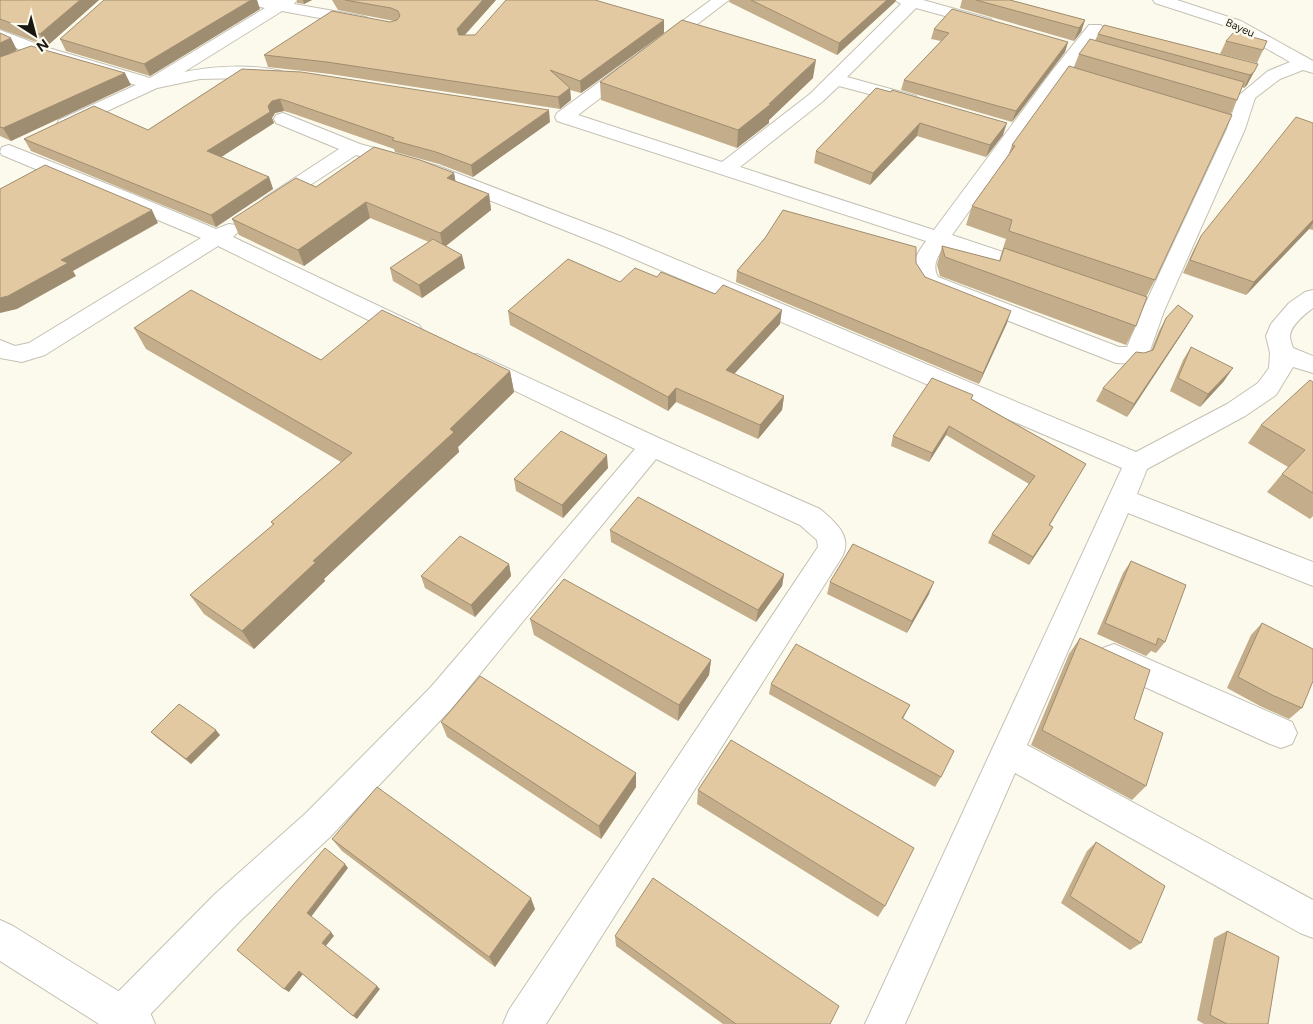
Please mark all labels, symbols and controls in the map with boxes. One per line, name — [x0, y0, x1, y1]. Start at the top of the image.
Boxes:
north arrow — [10, 10, 60, 60]
street label: Bayeu — [1224, 16, 1256, 40]
text: N — [33, 35, 52, 55]

